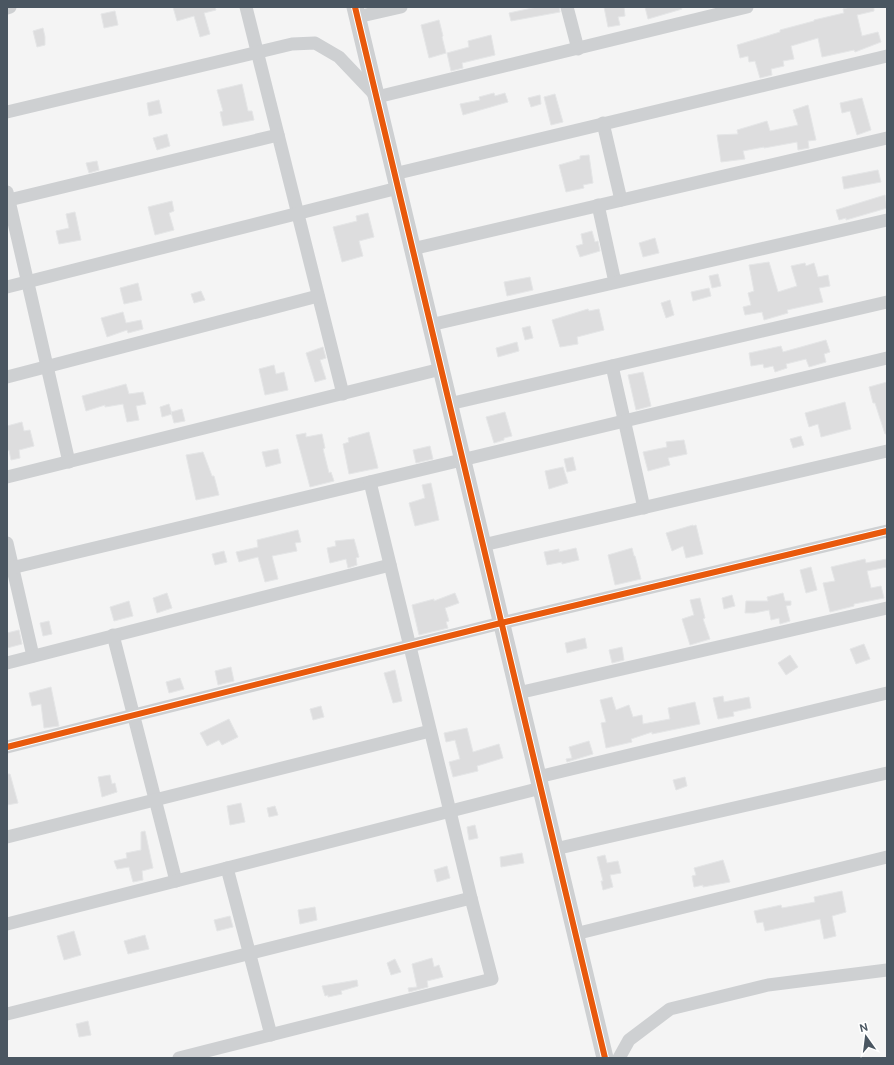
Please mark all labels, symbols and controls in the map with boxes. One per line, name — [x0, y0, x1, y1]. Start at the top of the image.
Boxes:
north arrow — [846, 1017, 886, 1057]
text: N — [858, 1020, 869, 1035]

